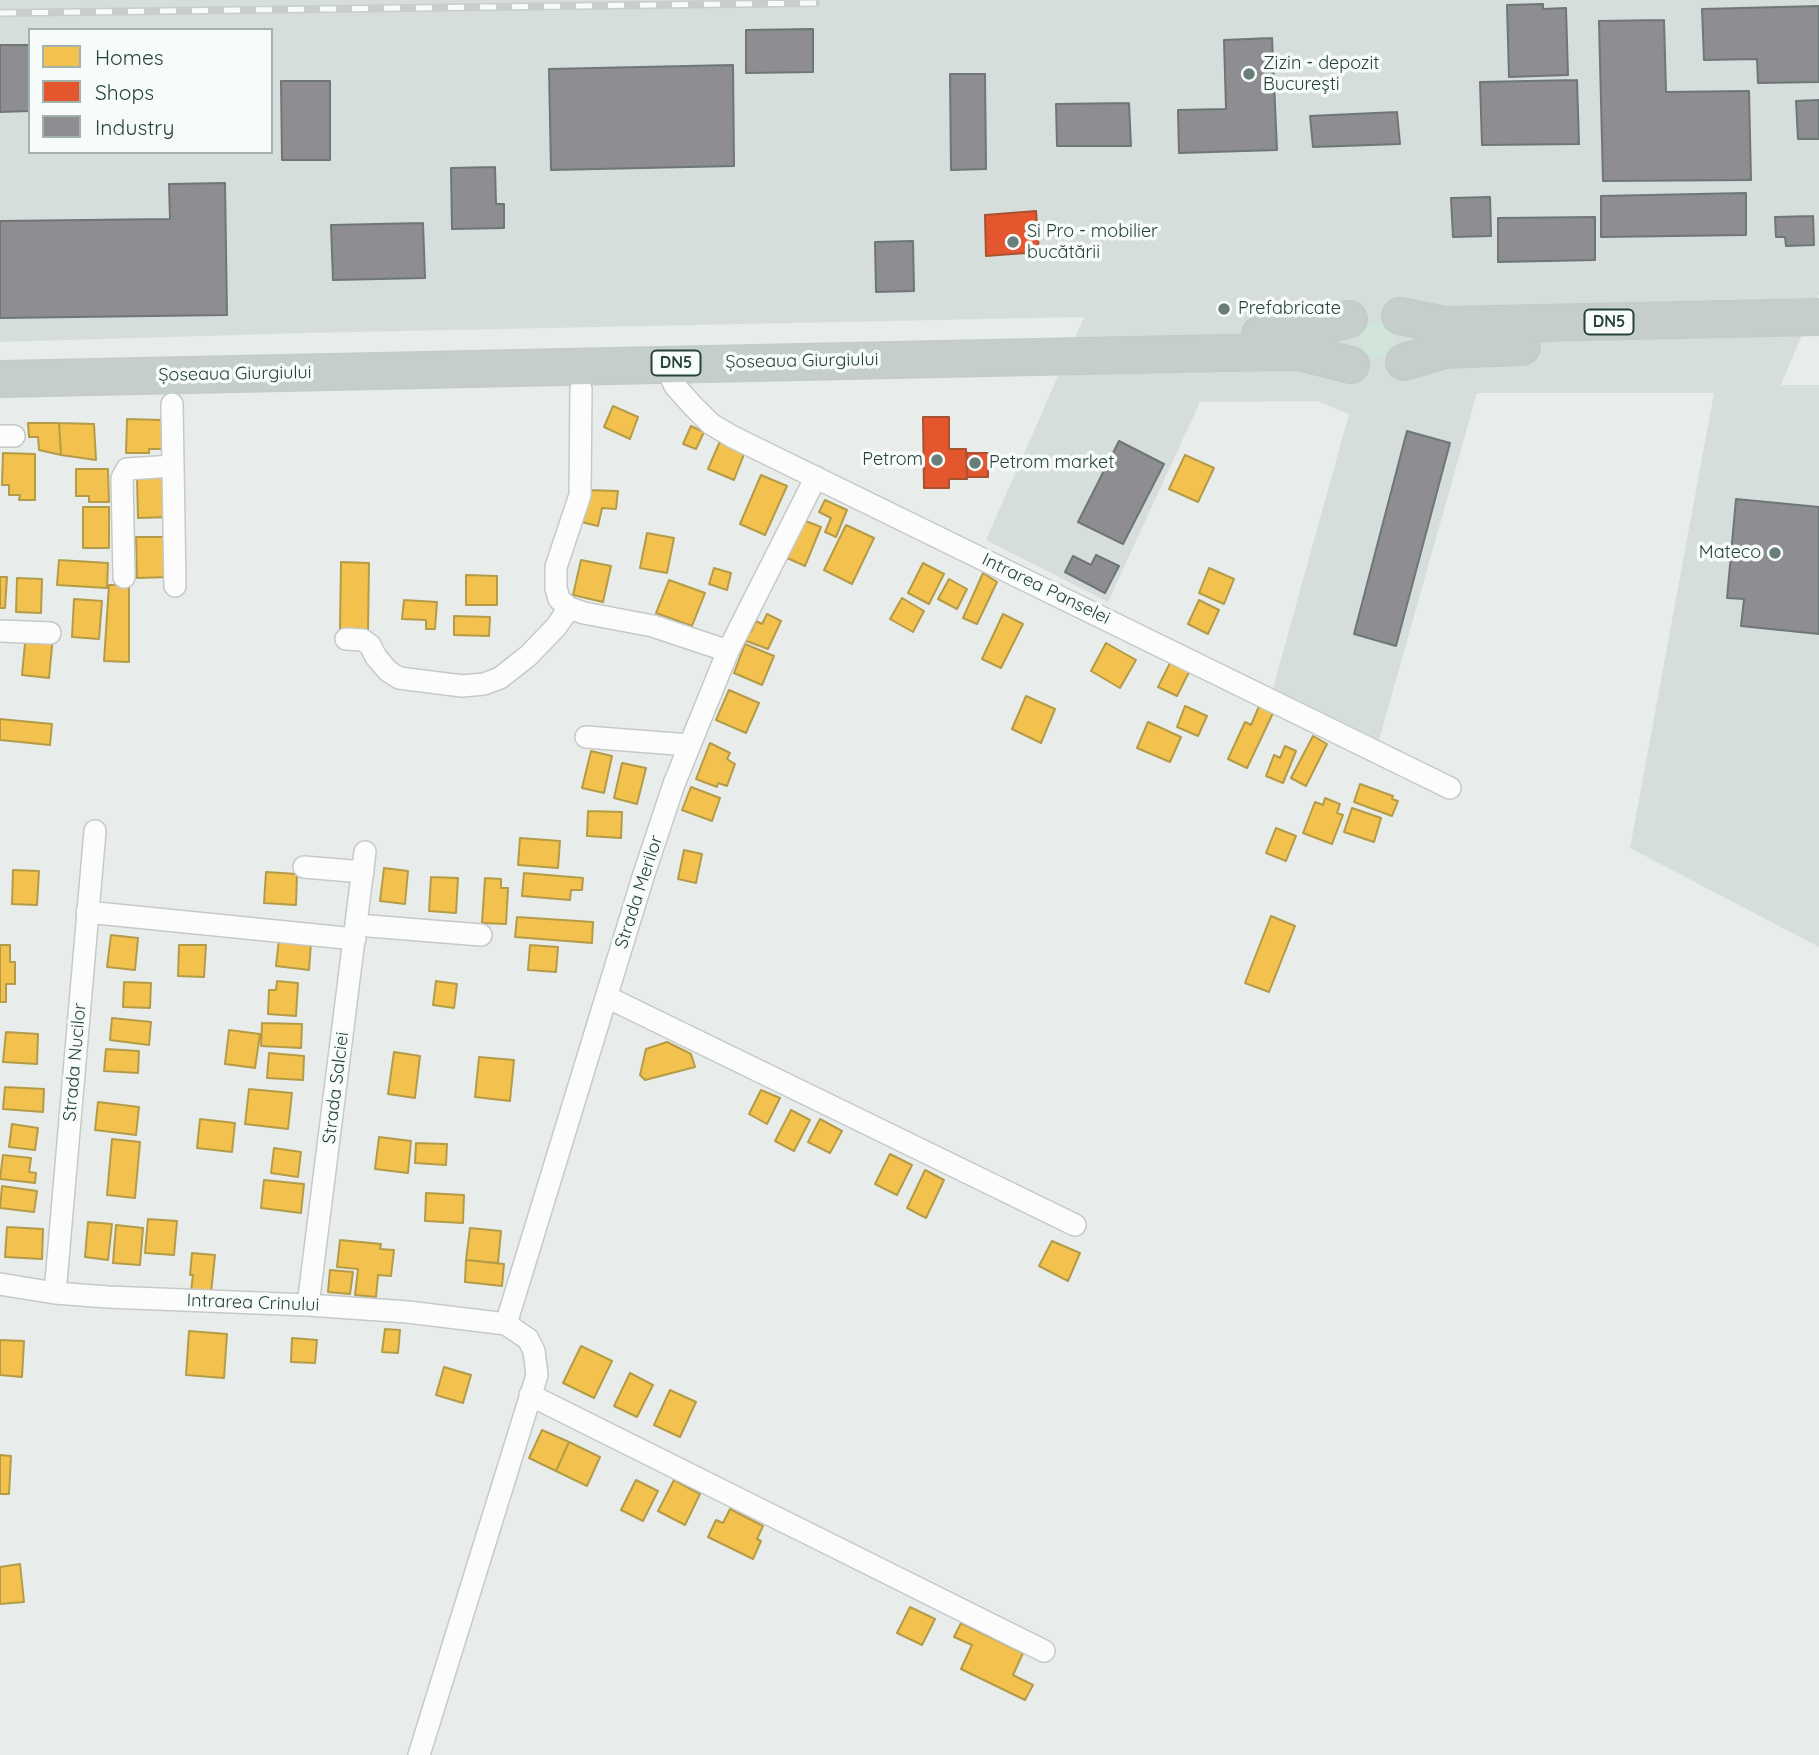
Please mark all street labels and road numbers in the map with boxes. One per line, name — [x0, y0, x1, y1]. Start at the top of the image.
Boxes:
road number: DN5 — [1584, 310, 1634, 334]
street label: Șoseaua Giurgiului — [725, 349, 879, 373]
road number: DN5 — [652, 350, 700, 376]
street label: Șoseaua Giurgiului — [158, 362, 312, 386]
street label: Intrarea Panselei — [978, 549, 1114, 629]
street label: Strada Merilor — [610, 832, 668, 952]
street label: Strada Nucilor — [59, 1002, 91, 1122]
street label: Strada Salciei — [318, 1031, 354, 1145]
street label: Intrarea Crinului — [186, 1290, 320, 1316]

